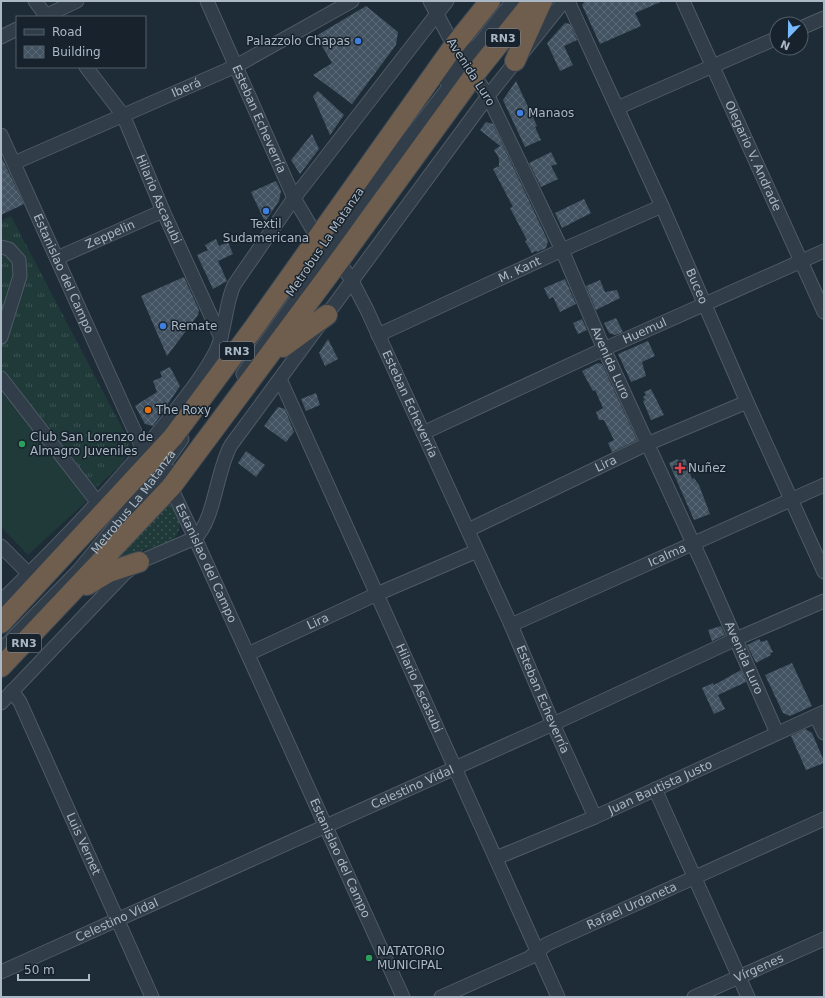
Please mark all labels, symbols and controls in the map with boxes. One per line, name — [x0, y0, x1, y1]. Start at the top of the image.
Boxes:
legend — [16, 16, 146, 68]
north arrow — [769, 16, 809, 56]
text: Road — [52, 25, 82, 39]
road number: RN3 — [486, 29, 520, 47]
place label: Palazzolo Chapas — [246, 34, 350, 48]
marker: Palazzolo Chapas — [353, 36, 363, 46]
street label: Avenida Luro — [444, 36, 498, 108]
text: N — [779, 37, 792, 53]
text: Building — [52, 45, 101, 59]
street label: Esteban Echeverría — [229, 63, 289, 175]
street label: Iberá — [169, 75, 203, 100]
street label: Olegario V. Andrade — [722, 98, 784, 213]
place label: Manaos — [528, 106, 574, 120]
marker: Manaos — [515, 108, 525, 118]
street label: Hilario Ascasubi — [133, 152, 184, 246]
street label: Metrobus La Matanza — [283, 185, 367, 299]
marker: Textil Sudamericana — [261, 206, 271, 216]
street label: Estanislao del Campo — [30, 212, 97, 336]
street label: Zeppelin — [83, 217, 137, 252]
place label: Textil Sudamericana — [223, 217, 309, 245]
street label: M. Kant — [496, 254, 543, 285]
street label: Buceo — [683, 266, 711, 306]
street label: Huemul — [620, 315, 669, 347]
place label: Remate — [171, 319, 217, 333]
marker: Remate — [158, 321, 168, 331]
street label: Avenida Luro — [588, 324, 633, 401]
road number: RN3 — [220, 342, 254, 360]
street label: Esteban Echeverría — [379, 348, 441, 460]
place label: The Roxy — [155, 403, 211, 417]
marker: The Roxy — [143, 405, 153, 415]
place label: Club San Lorenzo de Almagro Juveniles — [30, 430, 153, 458]
marker: Club San Lorenzo de Almagro Juveniles — [17, 439, 27, 449]
street label: Metrobus La Matanza — [88, 447, 179, 557]
street label: Lira — [593, 453, 619, 475]
place label: Nuñez — [688, 461, 726, 475]
marker: Nuñez — [675, 463, 685, 473]
street label: Estanislao del Campo — [173, 501, 239, 625]
street label: Icalma — [646, 541, 688, 570]
street label: Lira — [305, 610, 331, 633]
street label: Avenida Luro — [722, 619, 766, 696]
road number: RN3 — [7, 634, 41, 652]
street label: Hilario Ascasubi — [393, 642, 445, 735]
street label: Esteban Echeverría — [513, 643, 572, 756]
street label: Juan Bautista Justo — [605, 757, 715, 817]
street label: Celestino Vidal — [369, 763, 456, 812]
street label: Estanislao del Campo — [307, 796, 373, 920]
street label: Luis Vernet — [63, 811, 104, 877]
street label: Rafael Urdaneta — [585, 879, 679, 932]
street label: Celestino Vidal — [73, 895, 160, 945]
place label: NATATORIO MUNICIPAL — [377, 944, 445, 972]
street label: Vírgenes — [732, 951, 786, 985]
marker: NATATORIO MUNICIPAL — [364, 953, 374, 963]
scale bar — [18, 956, 89, 982]
text: 50 m — [24, 963, 55, 977]

